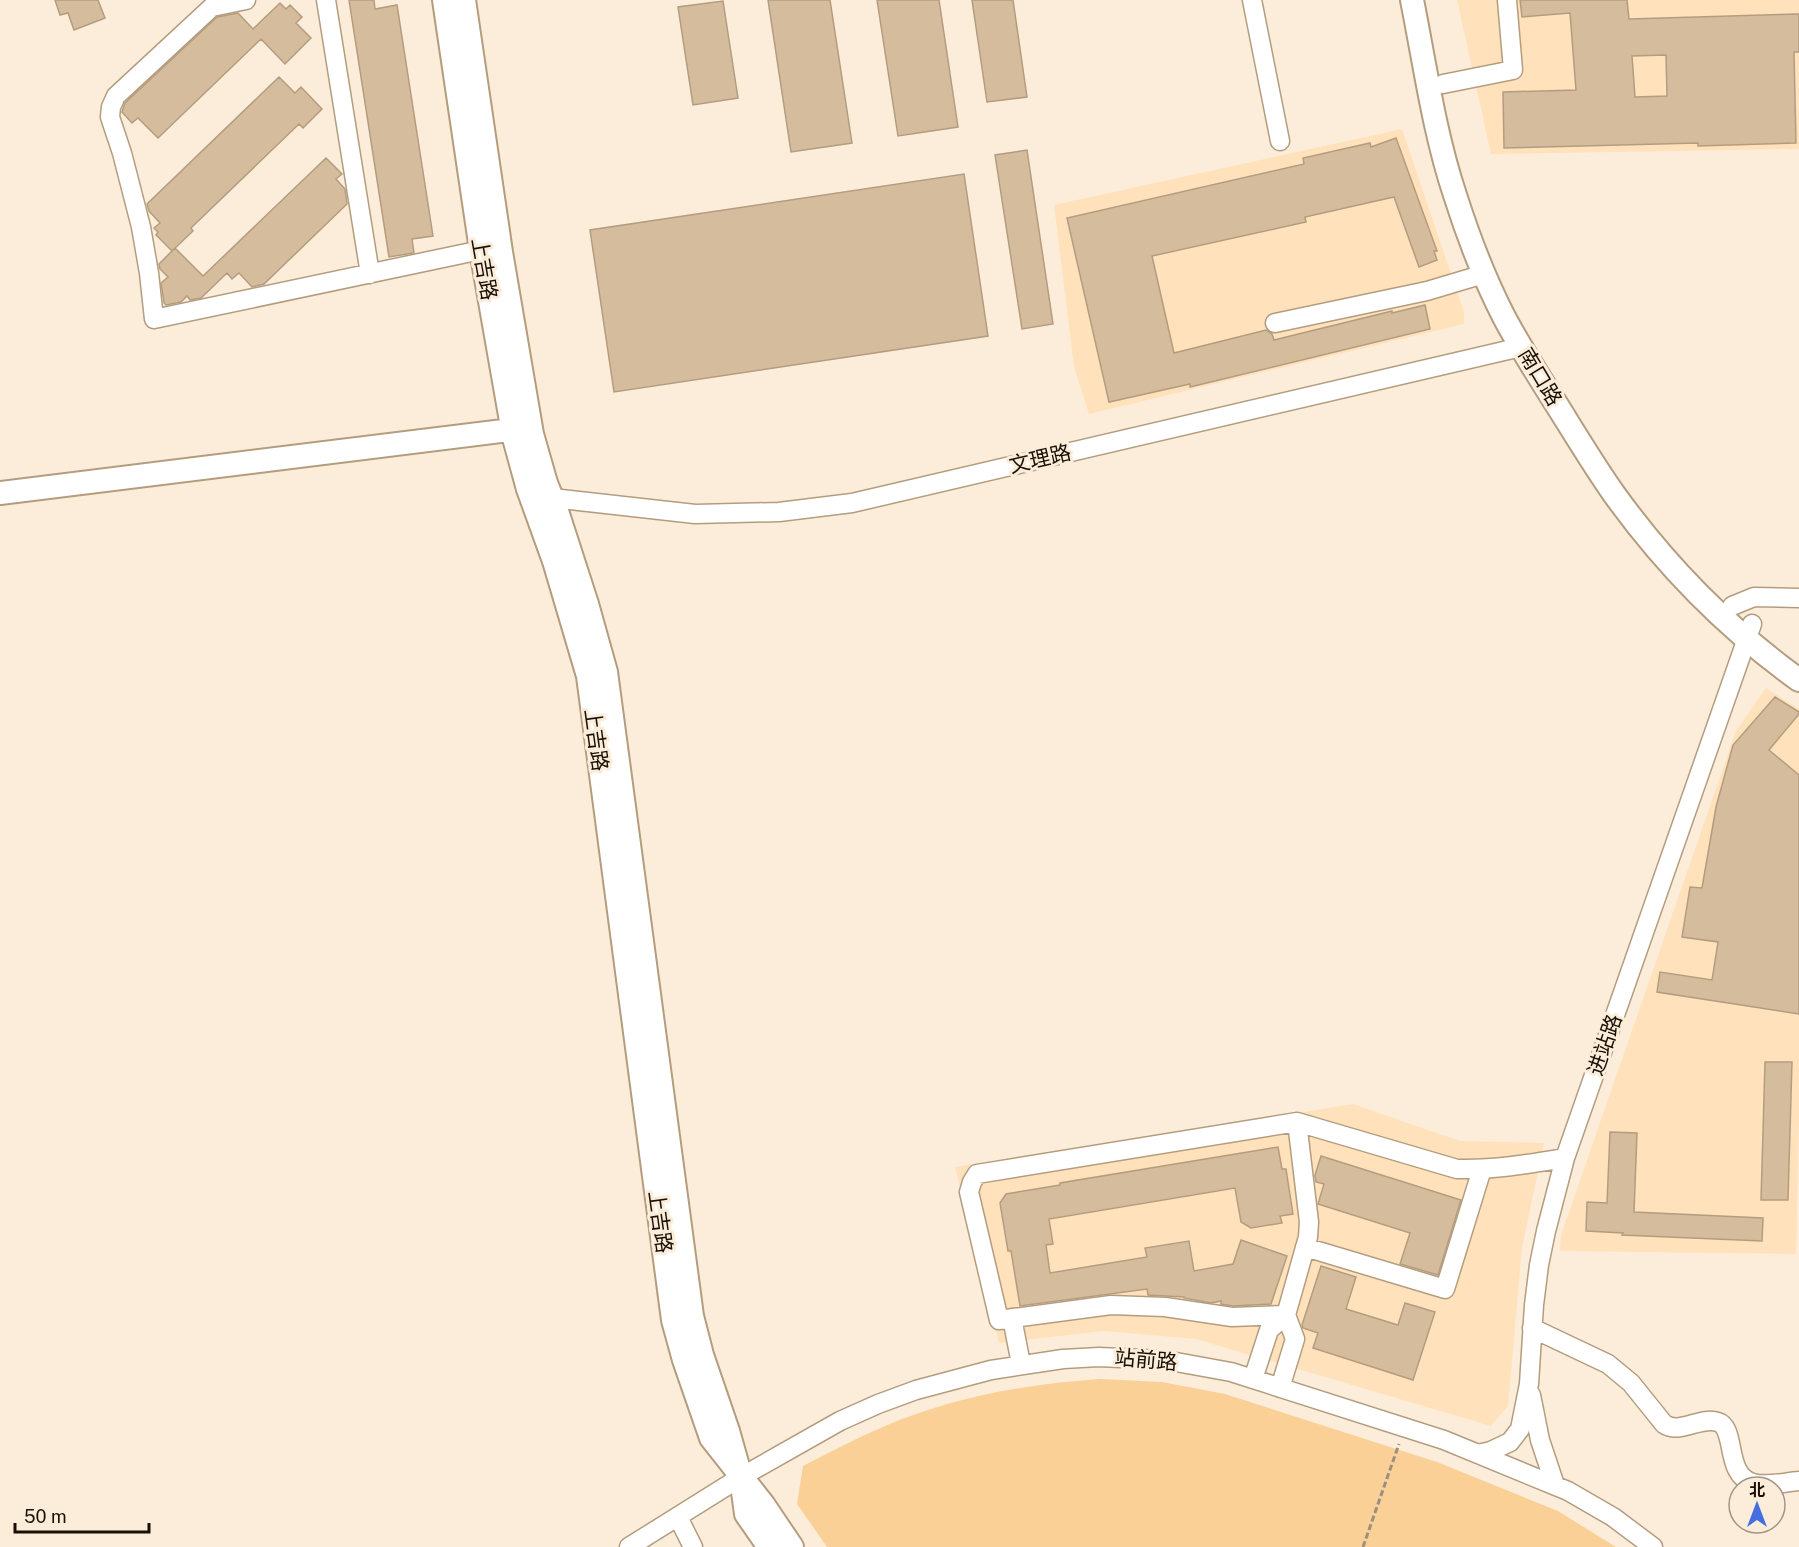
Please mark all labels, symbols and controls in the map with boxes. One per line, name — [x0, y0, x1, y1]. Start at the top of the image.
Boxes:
street label: 上吉路 — [467, 236, 502, 302]
street label: 南口路 — [1513, 343, 1567, 410]
street label: 文理路 — [1006, 439, 1073, 478]
street label: 上吉路 — [580, 707, 613, 773]
street label: 进站路 — [1582, 1011, 1627, 1079]
street label: 上吉路 — [644, 1189, 677, 1255]
street label: 站前路 — [1114, 1344, 1179, 1375]
north arrow — [1727, 1475, 1787, 1535]
text: 北 — [1749, 1481, 1765, 1500]
scale bar — [15, 1496, 148, 1534]
text: 50 m — [24, 1506, 67, 1527]

